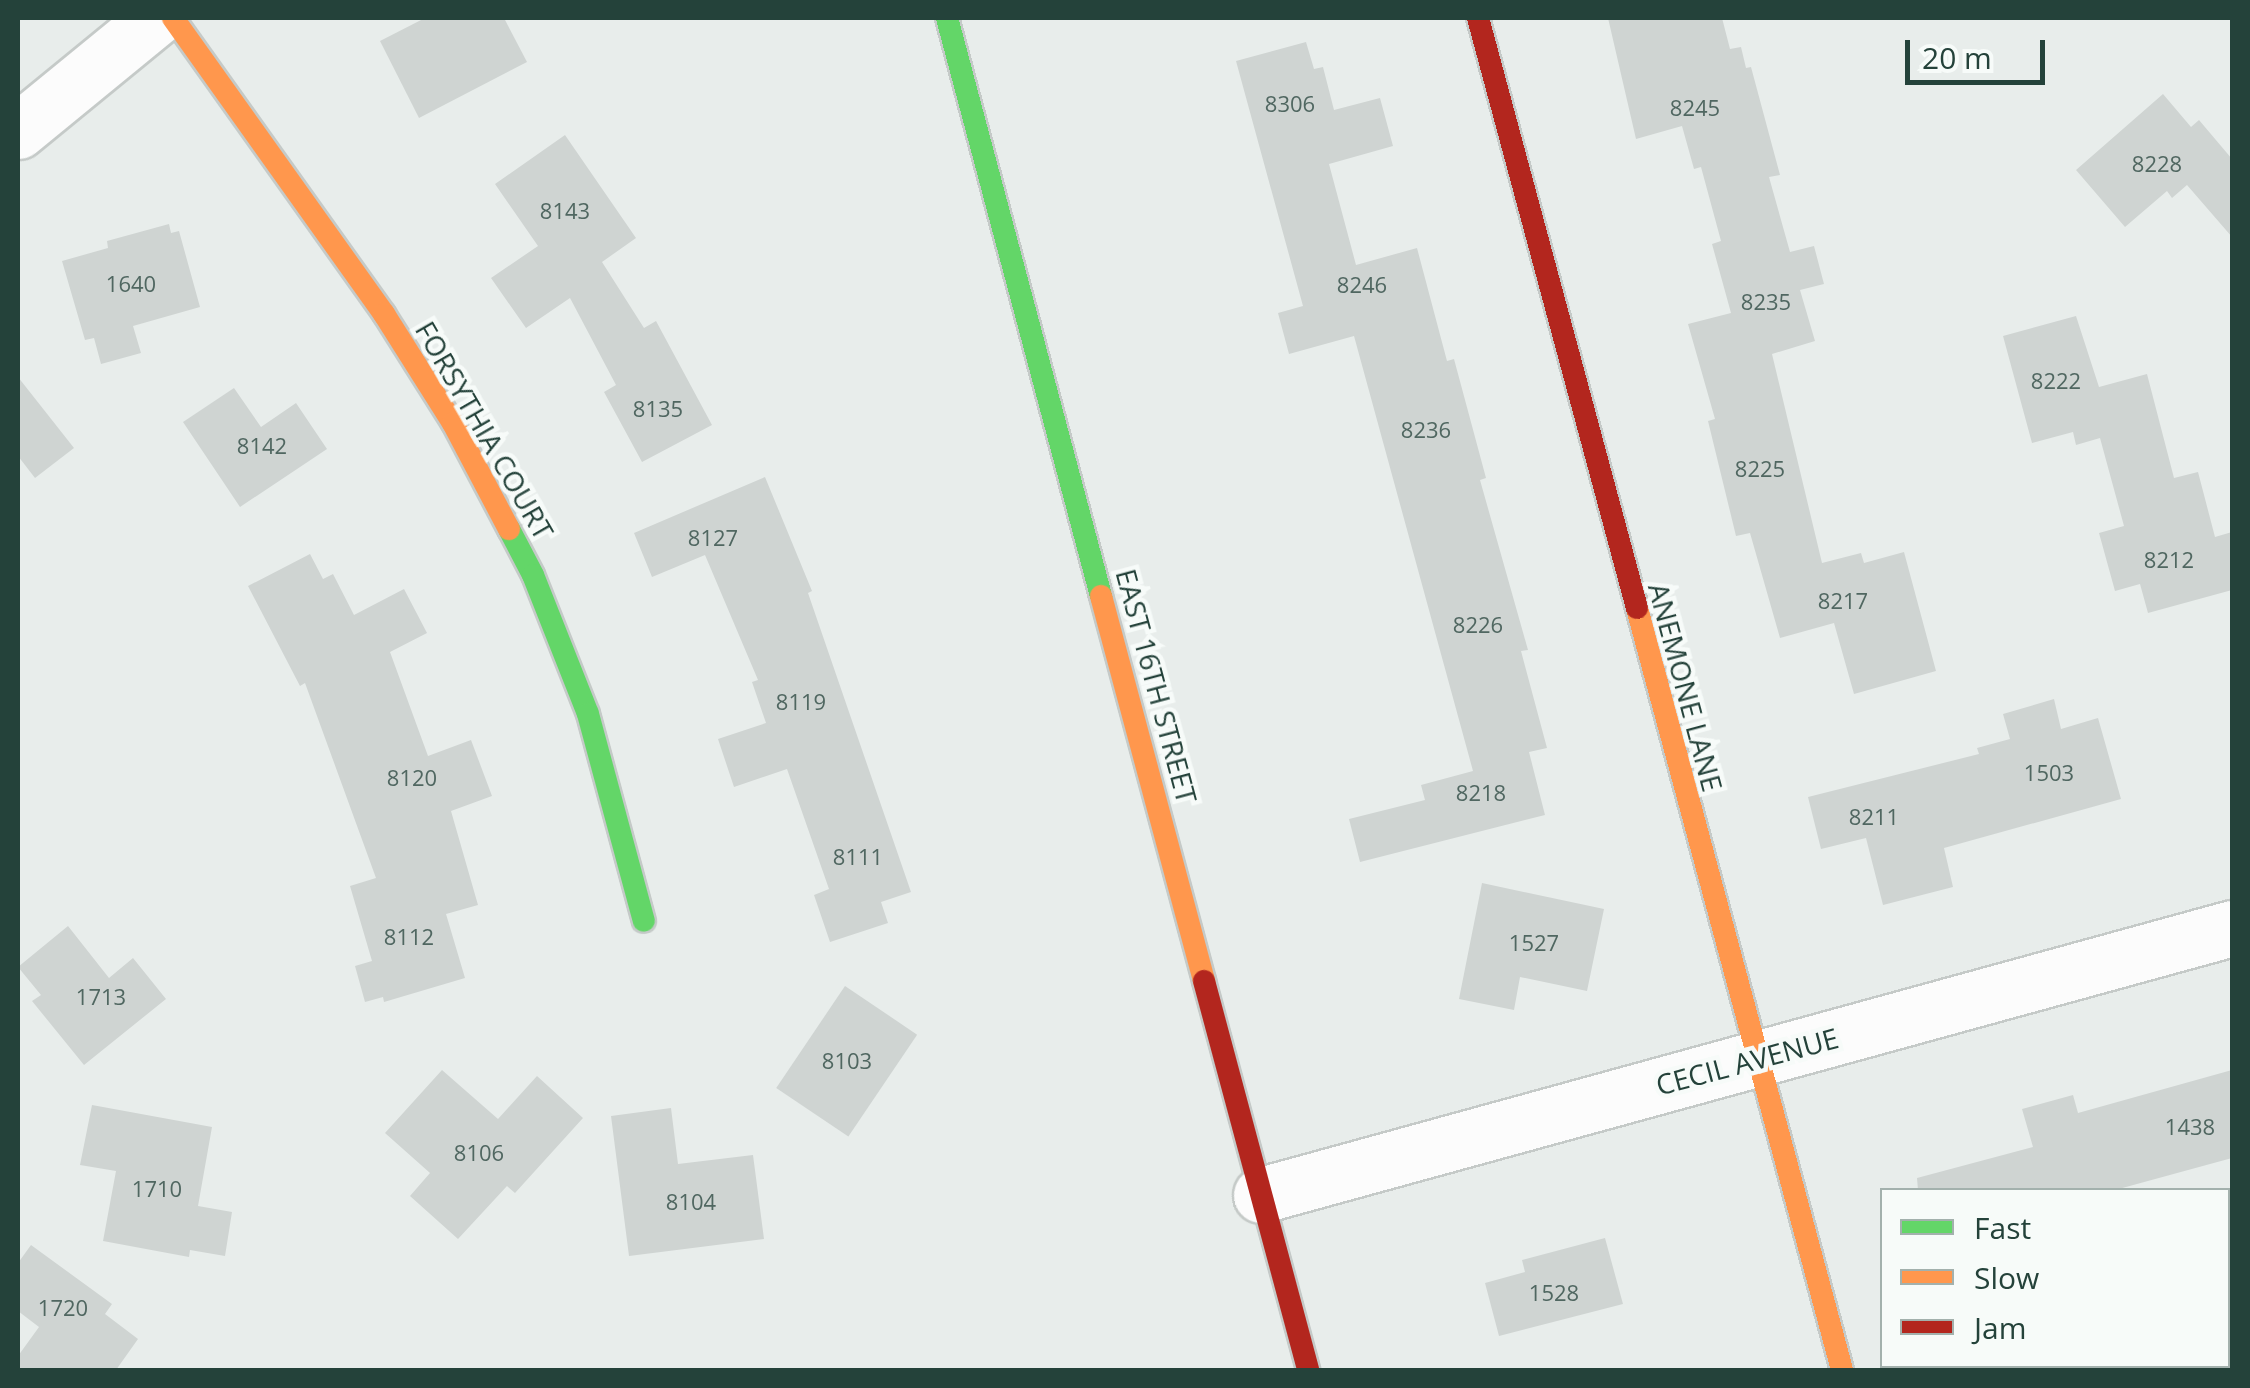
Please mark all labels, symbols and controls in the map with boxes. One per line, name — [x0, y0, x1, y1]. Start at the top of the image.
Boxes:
scale bar — [1910, 20, 2050, 82]
text: 20 m — [1922, 37, 1992, 78]
house number: 8306 — [1265, 91, 1315, 117]
house number: 8245 — [1670, 95, 1720, 121]
house number: 8228 — [2132, 151, 2182, 177]
house number: 8143 — [540, 198, 590, 224]
house number: 1640 — [106, 271, 156, 297]
house number: 8246 — [1337, 272, 1387, 298]
house number: 8235 — [1741, 289, 1791, 315]
street label: FORSYTHIA COURT — [409, 315, 561, 545]
house number: 8222 — [2031, 368, 2081, 394]
house number: 8135 — [633, 396, 683, 422]
house number: 8236 — [1401, 417, 1451, 443]
house number: 8142 — [237, 433, 287, 459]
house number: 8225 — [1735, 456, 1785, 482]
house number: 8127 — [688, 525, 738, 551]
house number: 8212 — [2144, 547, 2194, 573]
street label: EAST 16TH STREET — [1110, 565, 1204, 807]
street label: ANEMONE LANE — [1642, 579, 1730, 795]
house number: 8217 — [1818, 588, 1868, 614]
house number: 8226 — [1453, 612, 1503, 638]
house number: 8119 — [776, 689, 826, 715]
house number: 1503 — [2024, 760, 2074, 786]
house number: 8120 — [387, 765, 437, 791]
house number: 8218 — [1456, 780, 1506, 806]
house number: 8211 — [1849, 804, 1899, 830]
house number: 8111 — [833, 844, 883, 870]
house number: 8112 — [384, 924, 434, 950]
house number: 1527 — [1509, 930, 1559, 956]
house number: 1713 — [76, 984, 126, 1010]
street label: CECIL AVENUE — [1652, 1021, 1842, 1101]
house number: 8103 — [822, 1048, 872, 1074]
house number: 1438 — [2165, 1114, 2215, 1140]
house number: 8106 — [454, 1140, 504, 1166]
house number: 1710 — [132, 1176, 182, 1202]
legend — [1880, 1188, 2230, 1368]
house number: 8104 — [666, 1189, 716, 1215]
text: Fast — [1974, 1207, 2031, 1248]
text: Slow — [1974, 1257, 2039, 1298]
house number: 1528 — [1529, 1280, 1579, 1306]
house number: 1720 — [38, 1295, 88, 1321]
text: Jam — [1974, 1307, 2027, 1348]

